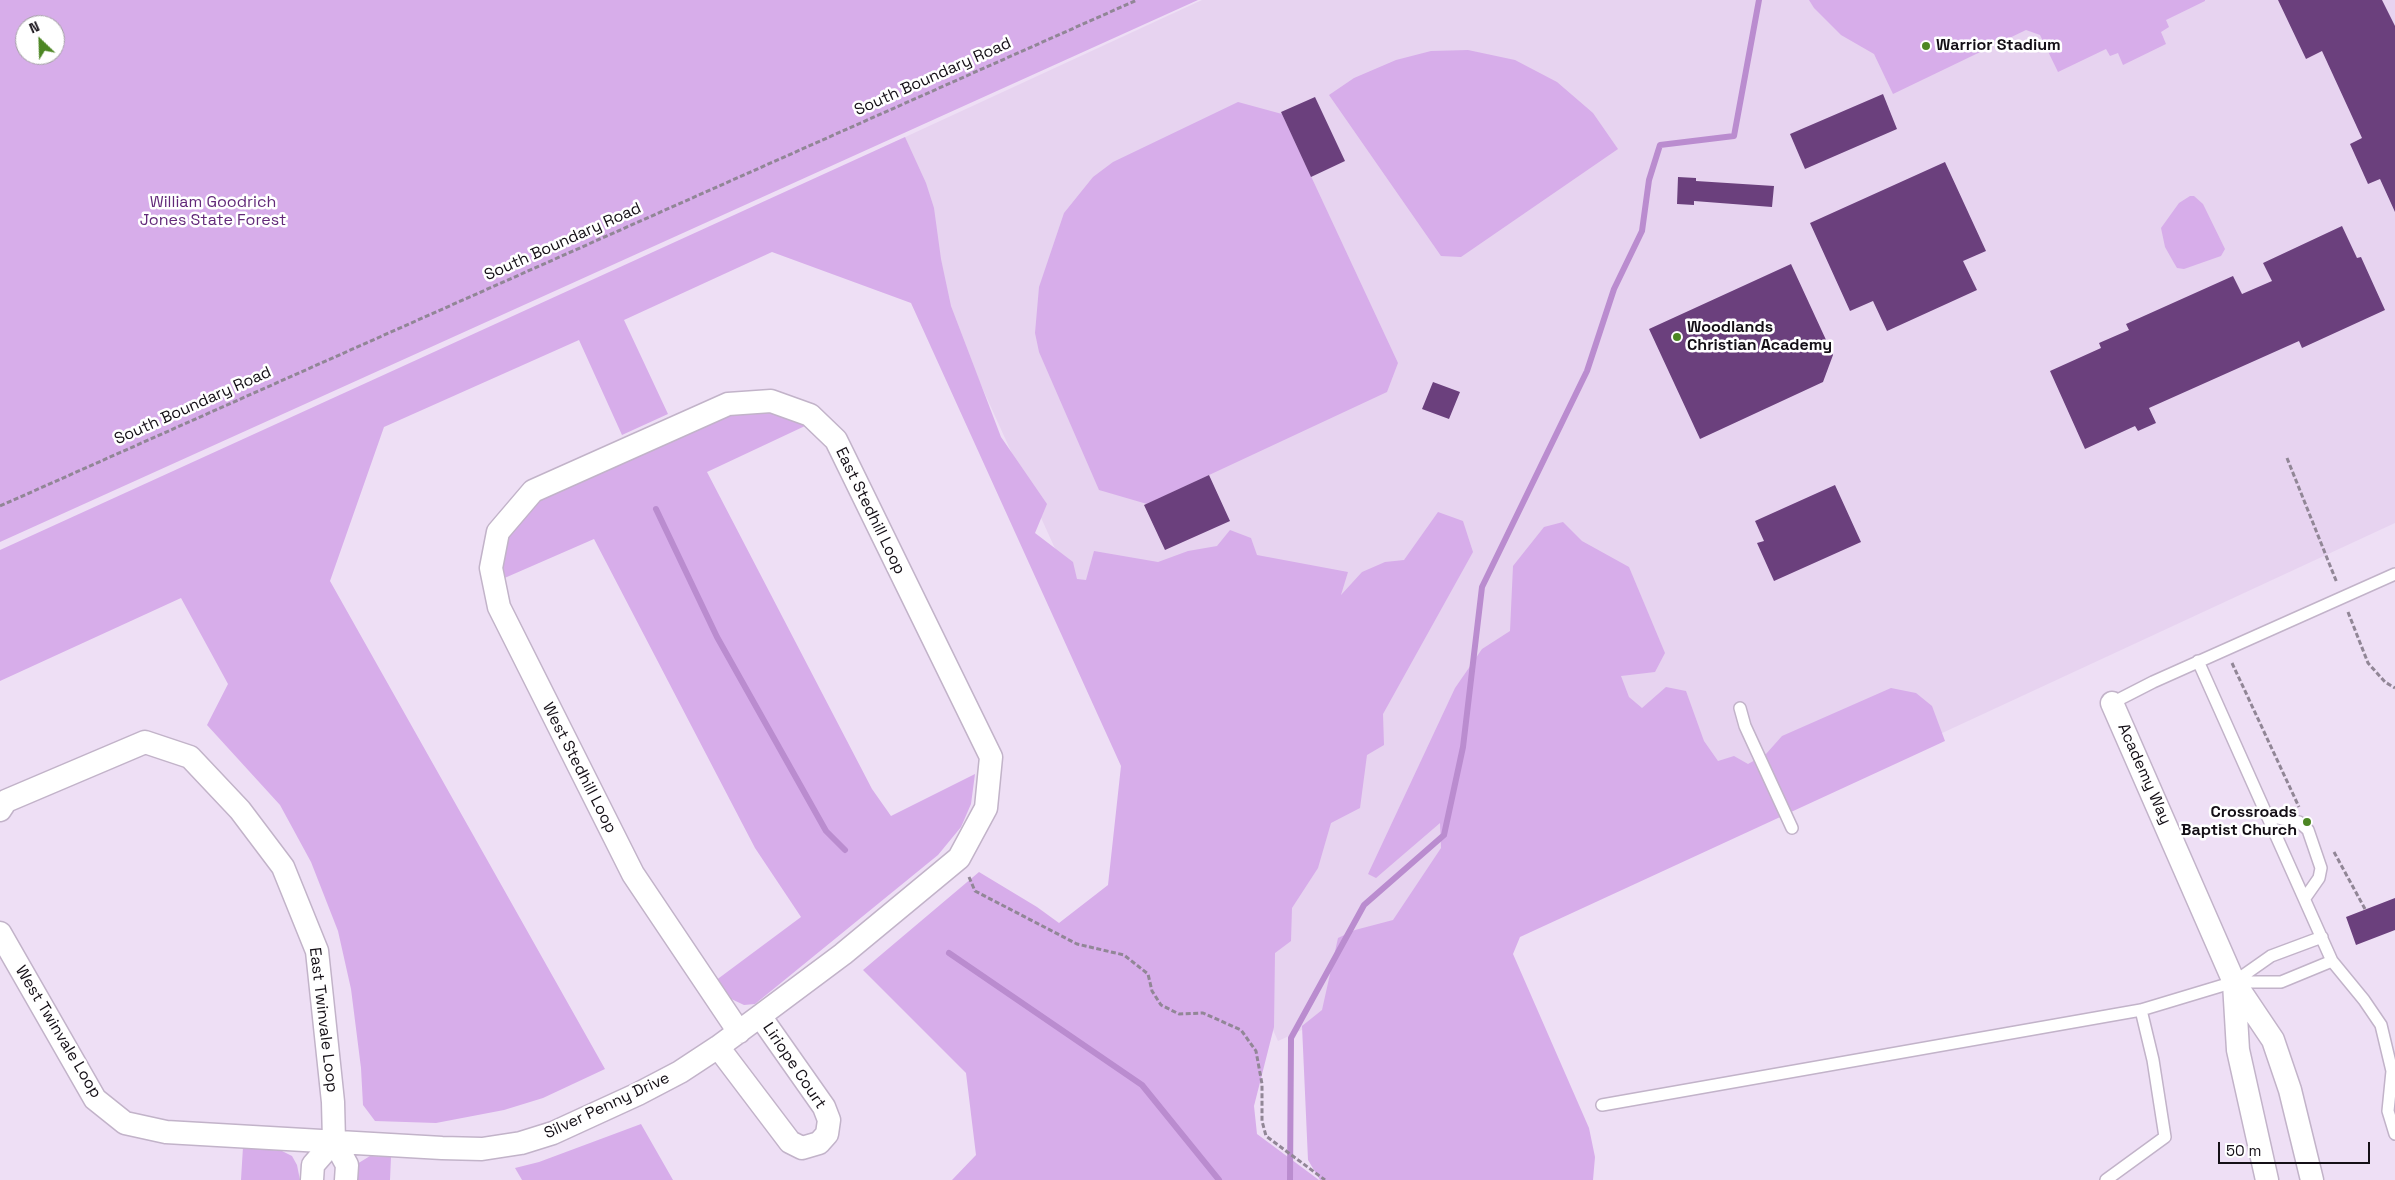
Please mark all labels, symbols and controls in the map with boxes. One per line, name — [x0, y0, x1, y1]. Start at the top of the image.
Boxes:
north arrow — [15, 15, 65, 65]
text: N — [26, 17, 42, 37]
street label: South Boundary Road — [852, 34, 1014, 120]
place label: Warrior Stadium — [1936, 36, 2061, 56]
marker: Warrior Stadium — [1920, 40, 1932, 52]
park label: William Goodrich Jones State Forest — [140, 193, 286, 231]
street label: South Boundary Road — [482, 199, 644, 285]
place label: Woodlands Christian Academy — [1687, 318, 1832, 356]
marker: Woodlands Christian Academy — [1671, 331, 1683, 343]
street label: South Boundary Road — [112, 363, 274, 449]
street label: East Stedhill Loop — [831, 444, 909, 578]
street label: West Stedhill Loop — [538, 699, 620, 837]
street label: Academy Way — [2113, 721, 2175, 827]
place label: Crossroads Baptist Church — [2181, 803, 2297, 841]
marker: Crossroads Baptist Church — [2301, 816, 2313, 828]
street label: East Twinvale Loop — [305, 946, 341, 1094]
street label: West Twinvale Loop — [11, 962, 105, 1102]
street label: Liriope Court — [758, 1019, 830, 1113]
street label: Silver Penny Drive — [541, 1069, 673, 1143]
scale bar — [2220, 1132, 2372, 1164]
text: 50 m — [2226, 1141, 2261, 1160]

